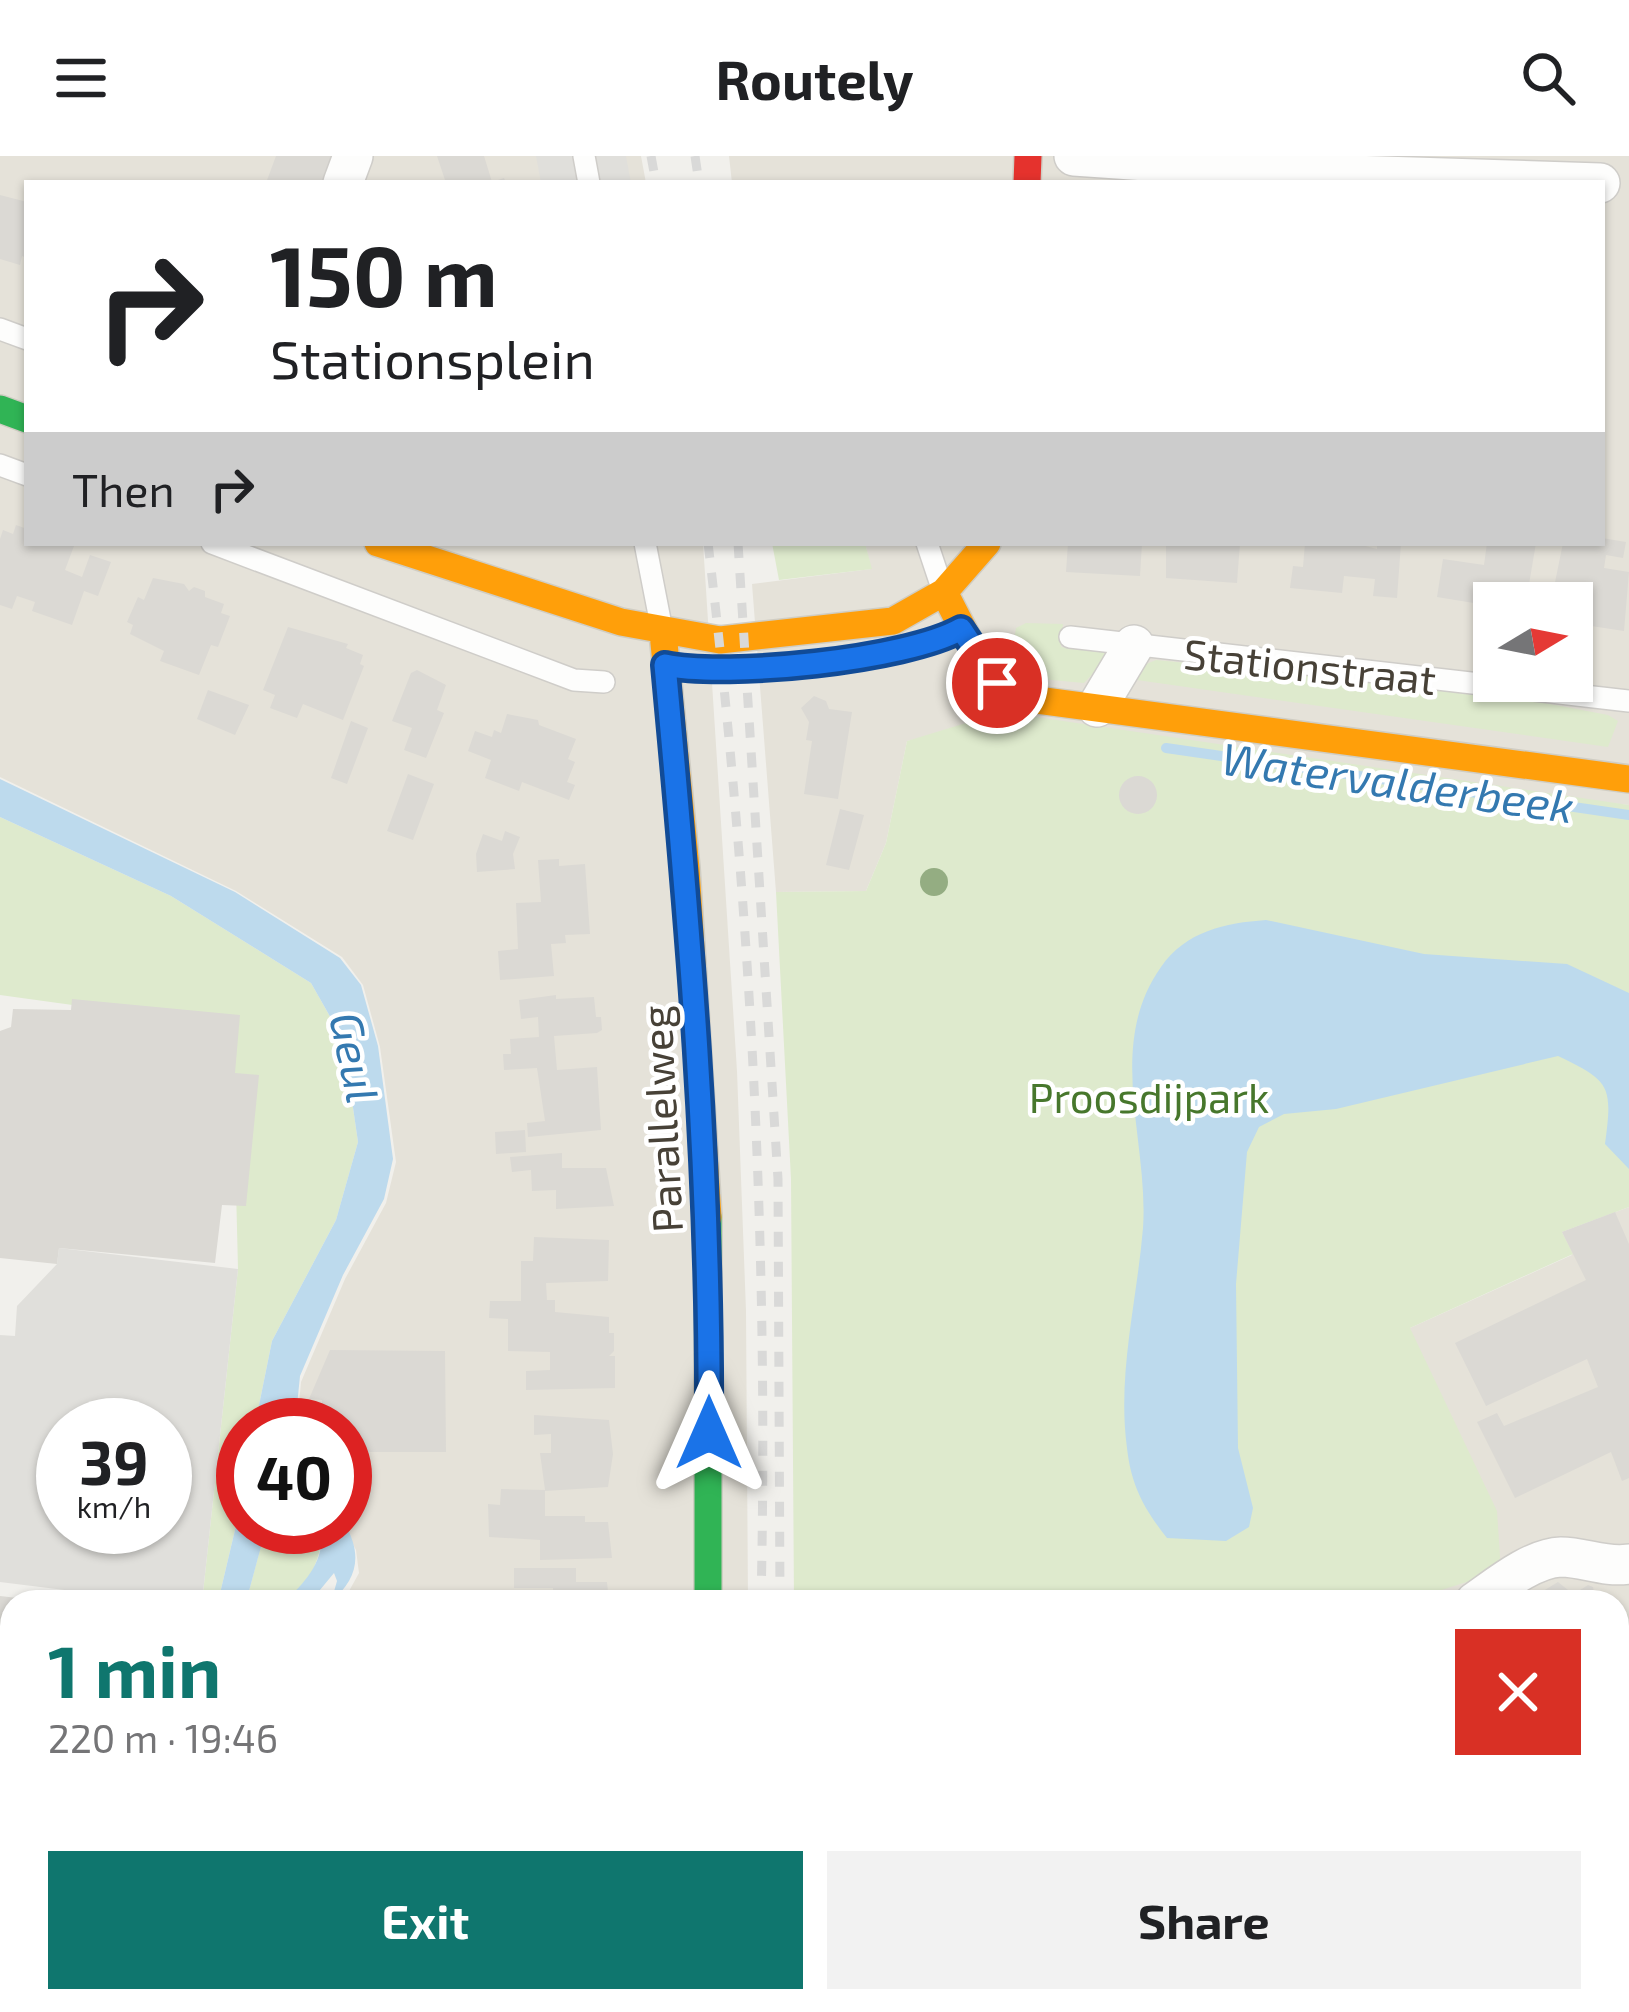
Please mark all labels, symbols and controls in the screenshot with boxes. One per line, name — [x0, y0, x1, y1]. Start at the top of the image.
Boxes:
icon: menu — [48, 45, 114, 111]
icon: search — [1515, 45, 1581, 111]
text: Routely — [715, 46, 914, 111]
text: 150 m — [270, 223, 498, 324]
icon: right — [72, 228, 228, 384]
text: Stationsplein — [270, 325, 595, 390]
icon: right — [199, 456, 265, 522]
text: Then — [72, 462, 175, 516]
north arrow — [1473, 582, 1593, 702]
map controls — [1473, 582, 1593, 702]
street label: Stationstraat — [1181, 627, 1439, 703]
pin — [946, 632, 1048, 734]
icon: arrive — [964, 650, 1030, 716]
water label: Watervalderbeek — [1219, 730, 1577, 832]
street label: Parallelweg — [629, 1004, 691, 1234]
water label: Geul — [320, 1007, 392, 1107]
park label: Proosdijpark — [1029, 1071, 1269, 1122]
position arrow — [646, 1370, 772, 1496]
speed limit sign: 40 — [216, 1398, 372, 1554]
text: 39 — [79, 1425, 149, 1497]
text: km/h — [77, 1488, 151, 1524]
text: 1 min — [48, 1626, 221, 1712]
button: close — [1455, 1629, 1581, 1755]
text: 220 m · 19:46 — [48, 1714, 278, 1761]
button: Exit — [48, 1851, 803, 1989]
button: Share — [827, 1851, 1581, 1989]

